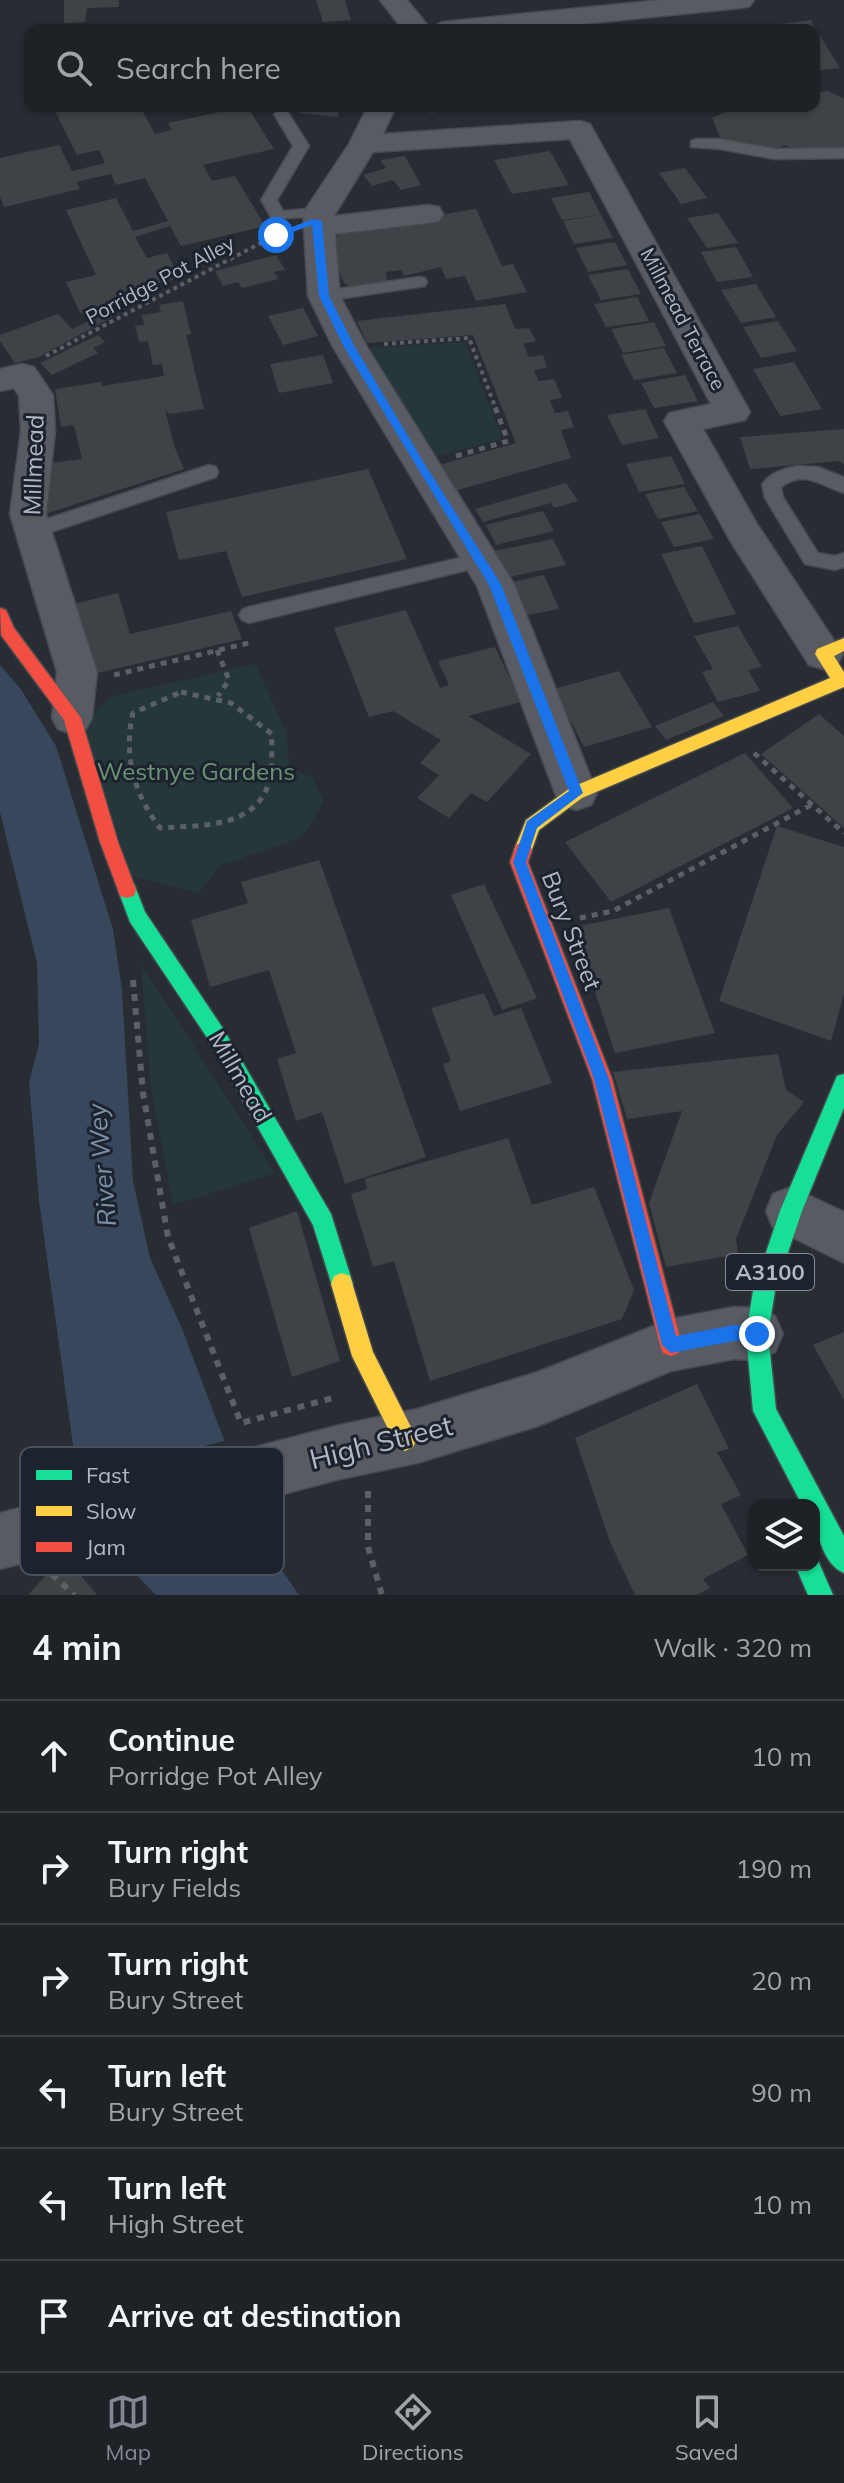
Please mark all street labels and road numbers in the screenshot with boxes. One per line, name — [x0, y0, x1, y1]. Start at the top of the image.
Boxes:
street label: Porridge Pot Alley — [81, 230, 239, 329]
street label: Millmead Terrace — [635, 243, 731, 394]
street label: Millmead — [16, 414, 50, 516]
street label: Bury Street — [536, 867, 608, 994]
street label: Millmead — [203, 1025, 279, 1128]
road number: A3100 — [726, 1254, 814, 1290]
street label: High Street — [306, 1407, 456, 1476]

